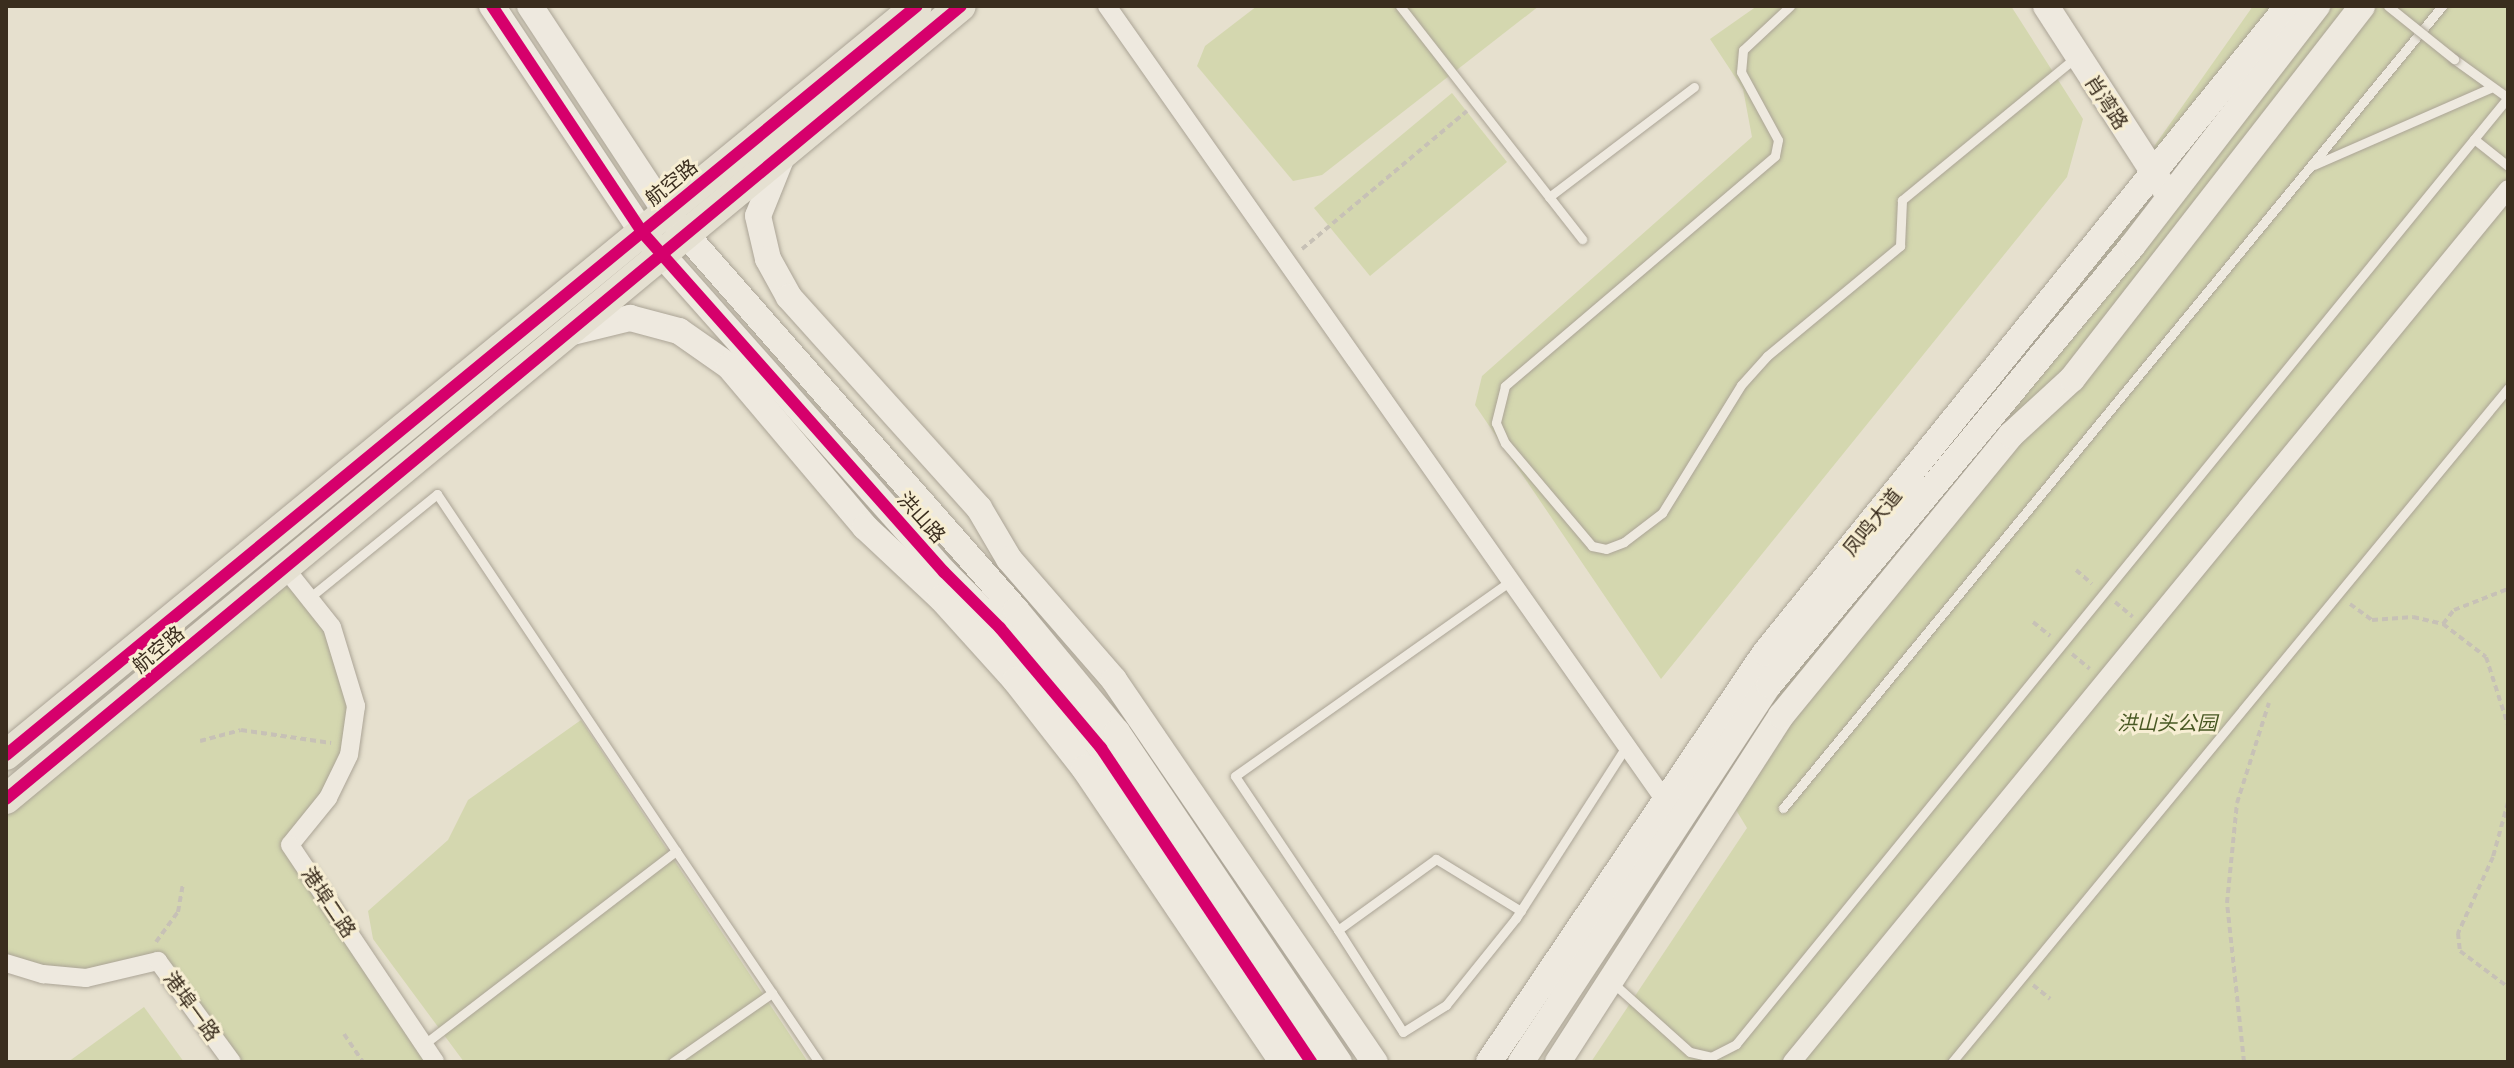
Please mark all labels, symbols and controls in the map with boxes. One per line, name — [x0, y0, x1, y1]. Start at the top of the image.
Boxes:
street label: 肖湾路 — [2081, 70, 2133, 134]
street label: 航空路 — [640, 154, 702, 210]
street label: 凤鸣大道 — [1838, 483, 1906, 561]
street label: 洪山路 — [893, 487, 951, 547]
street label: 航空路 — [127, 621, 189, 677]
park label: 洪山头公园 — [2117, 710, 2217, 734]
street label: 港埠二路 — [297, 862, 361, 942]
street label: 港埠一路 — [159, 967, 225, 1045]

